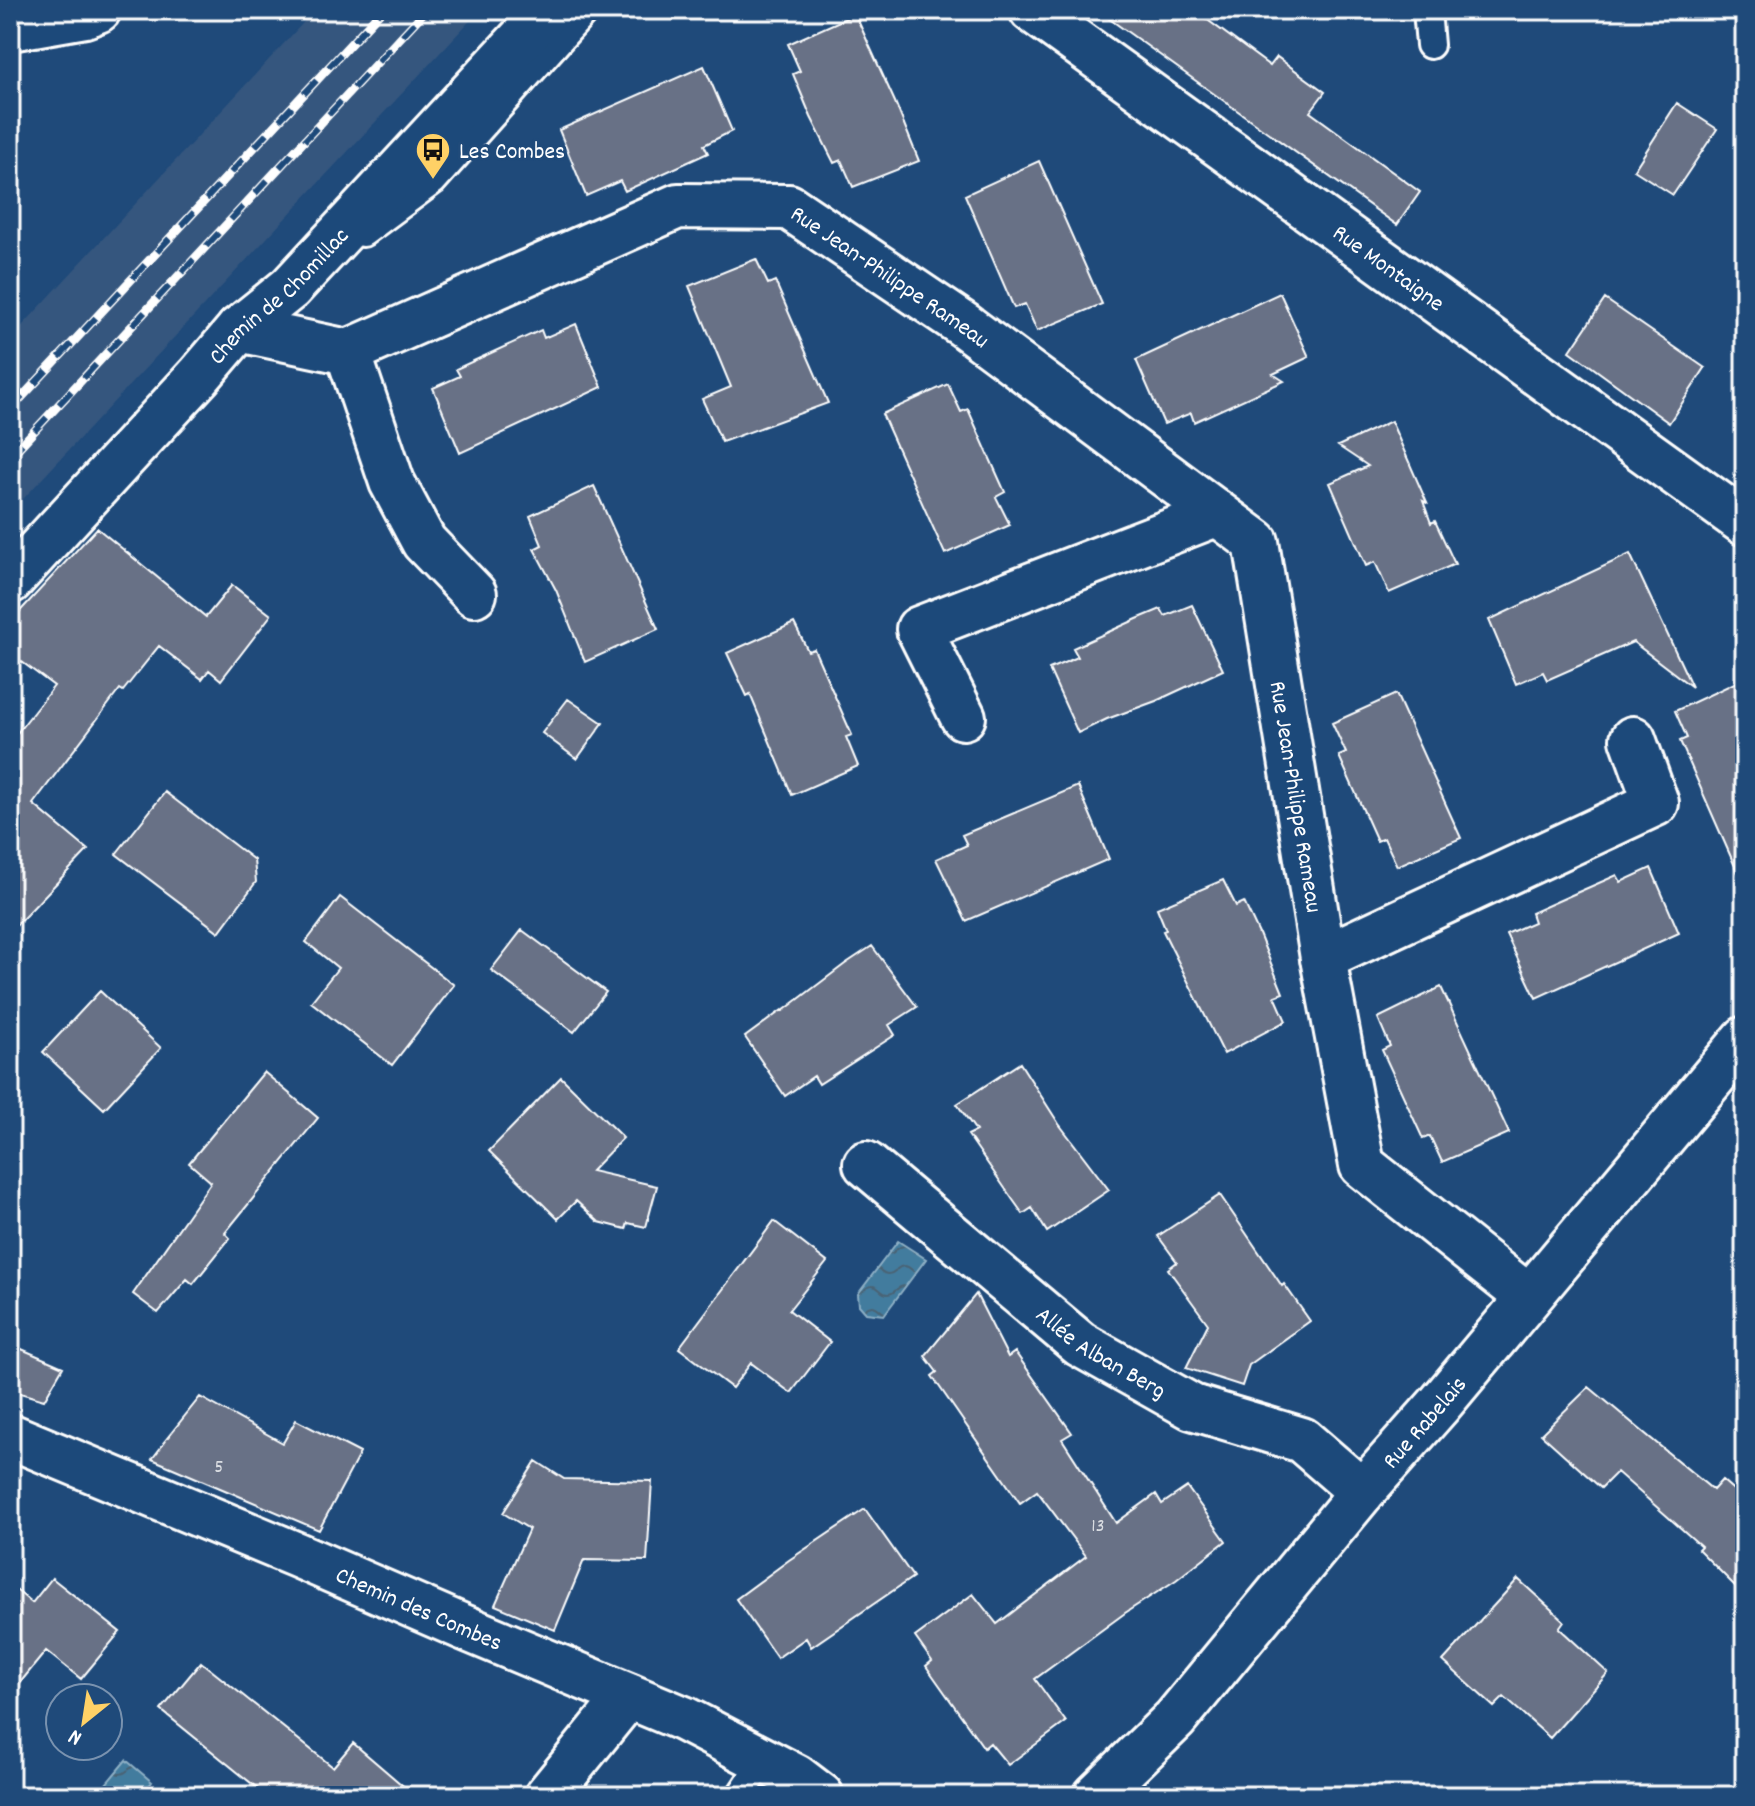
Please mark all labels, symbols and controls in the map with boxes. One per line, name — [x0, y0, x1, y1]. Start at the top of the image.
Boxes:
bus stop icon: Les Combes — [414, 131, 452, 181]
place label: Les Combes — [459, 136, 565, 170]
street label: Rue Jean-Philippe Rameau — [782, 199, 995, 358]
street label: Rue Montaigne — [1324, 217, 1450, 321]
street label: Chemin de Chomillac — [202, 221, 358, 373]
street label: Rue Jean-Philippe Rameau — [1259, 679, 1329, 915]
street label: Allée Alban Berg — [1027, 1300, 1171, 1409]
street label: Rue Rabelais — [1376, 1370, 1476, 1478]
house number: 5 — [214, 1454, 224, 1482]
house number: 13 — [1091, 1513, 1105, 1541]
street label: Chemin des Combes — [329, 1560, 507, 1661]
north arrow — [44, 1682, 124, 1762]
text: N — [63, 1720, 88, 1752]

